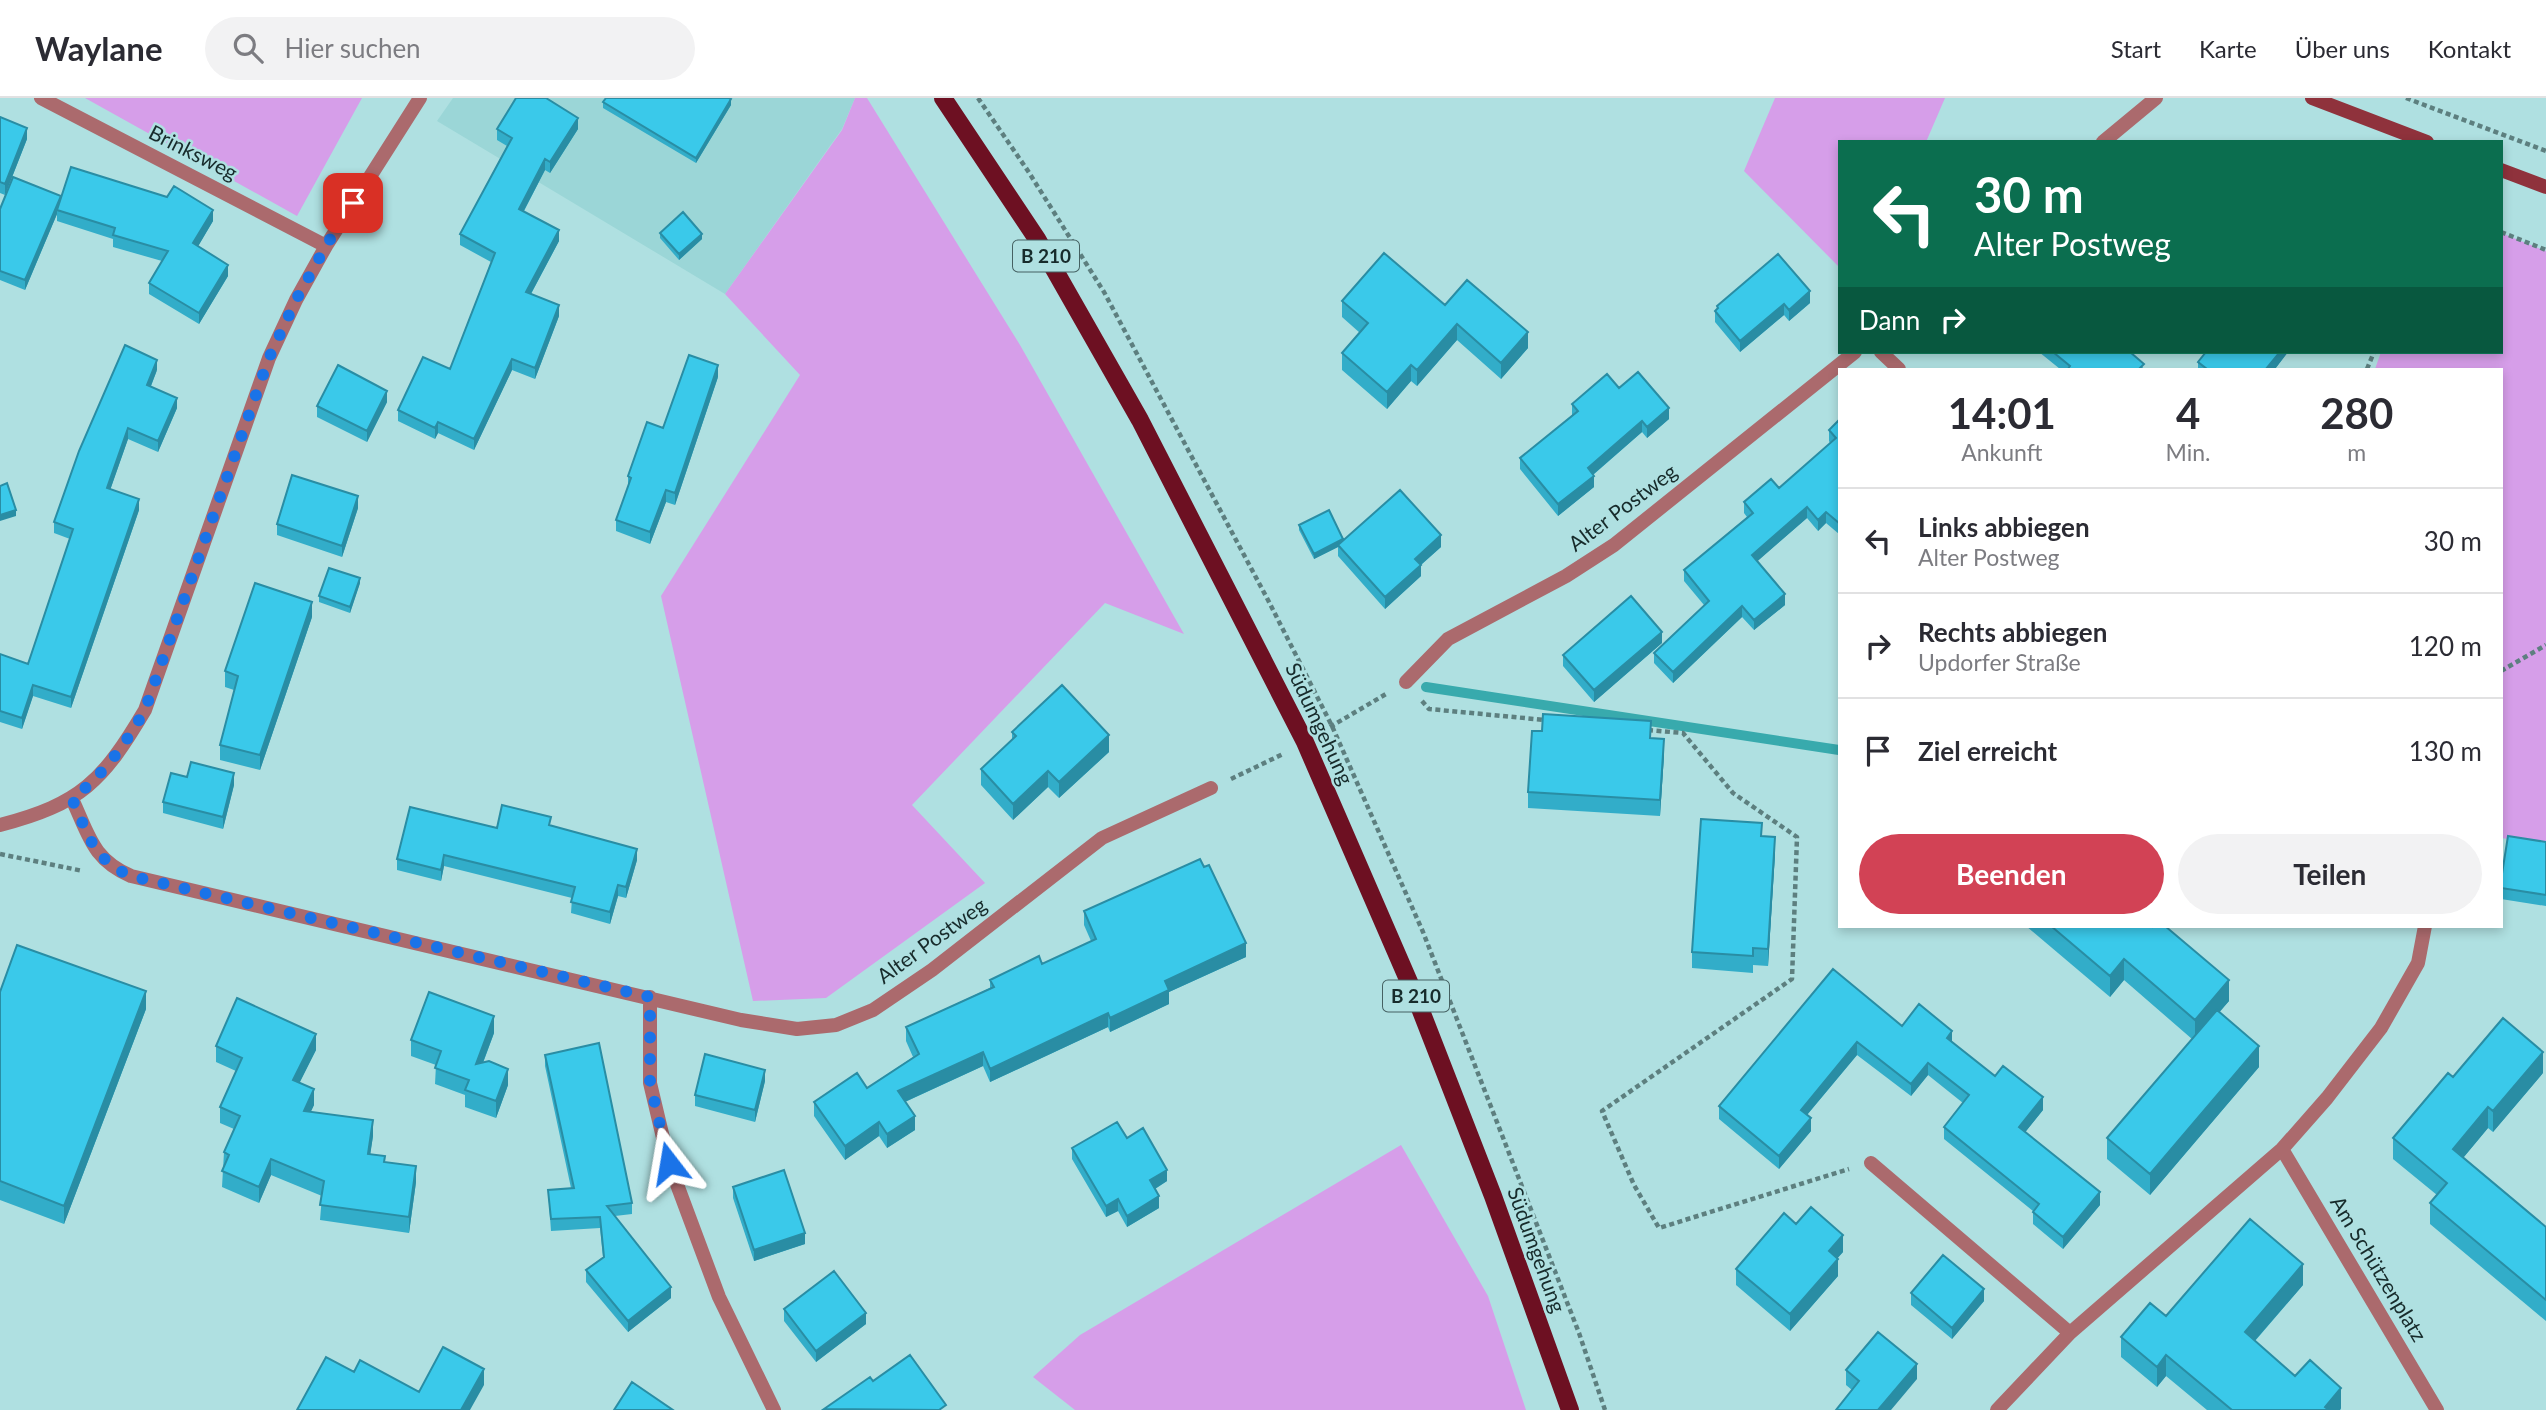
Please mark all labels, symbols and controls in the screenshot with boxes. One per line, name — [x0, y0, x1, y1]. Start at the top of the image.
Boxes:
search box — [205, 17, 695, 80]
text: Waylane — [35, 28, 163, 68]
icon: search — [229, 29, 267, 67]
text: Hier suchen — [285, 32, 421, 64]
text: Start — [2111, 34, 2161, 63]
text: Karte — [2199, 34, 2257, 63]
text: Über uns — [2295, 34, 2390, 63]
text: Kontakt — [2428, 34, 2511, 63]
street label: Brinksweg — [145, 119, 242, 185]
text: 30 m — [1974, 165, 2084, 223]
icon: left — [1859, 168, 1950, 259]
pin — [323, 173, 383, 233]
icon: arrive — [334, 184, 372, 222]
text: Alter Postweg — [1974, 224, 2171, 263]
road number: B 210 — [1013, 240, 1079, 272]
icon: right — [1934, 301, 1972, 339]
text: Dann — [1859, 304, 1920, 336]
text: 14:01 — [1948, 388, 2056, 438]
text: 4 — [2176, 388, 2200, 438]
text: 280 — [2320, 388, 2393, 438]
text: Ankunft — [1961, 438, 2042, 466]
text: Min. — [2166, 438, 2211, 466]
text: m — [2347, 438, 2366, 466]
street label: Alter Postweg — [1563, 458, 1681, 556]
text: Links abbiegen — [1918, 511, 2090, 543]
icon: left — [1859, 522, 1897, 560]
text: 30 m — [2424, 525, 2482, 557]
text: Alter Postweg — [1918, 543, 2060, 571]
text: Rechts abbiegen — [1918, 616, 2107, 648]
icon: right — [1859, 627, 1897, 665]
text: 120 m — [2409, 630, 2482, 662]
text: Updorfer Straße — [1918, 648, 2081, 676]
street label: Südumgehung — [1281, 658, 1360, 788]
icon: arrive — [1859, 732, 1897, 770]
text: Ziel erreicht — [1918, 735, 2057, 767]
text: 130 m — [2409, 735, 2482, 767]
button: Beenden — [1859, 834, 2164, 914]
button: Teilen — [2178, 834, 2482, 914]
street label: Alter Postweg — [872, 892, 991, 988]
road number: B 210 — [1383, 980, 1449, 1012]
position arrow — [632, 1126, 706, 1200]
street label: Südumgehung — [1503, 1183, 1572, 1316]
street label: Am Schützenplatz — [2326, 1191, 2433, 1346]

